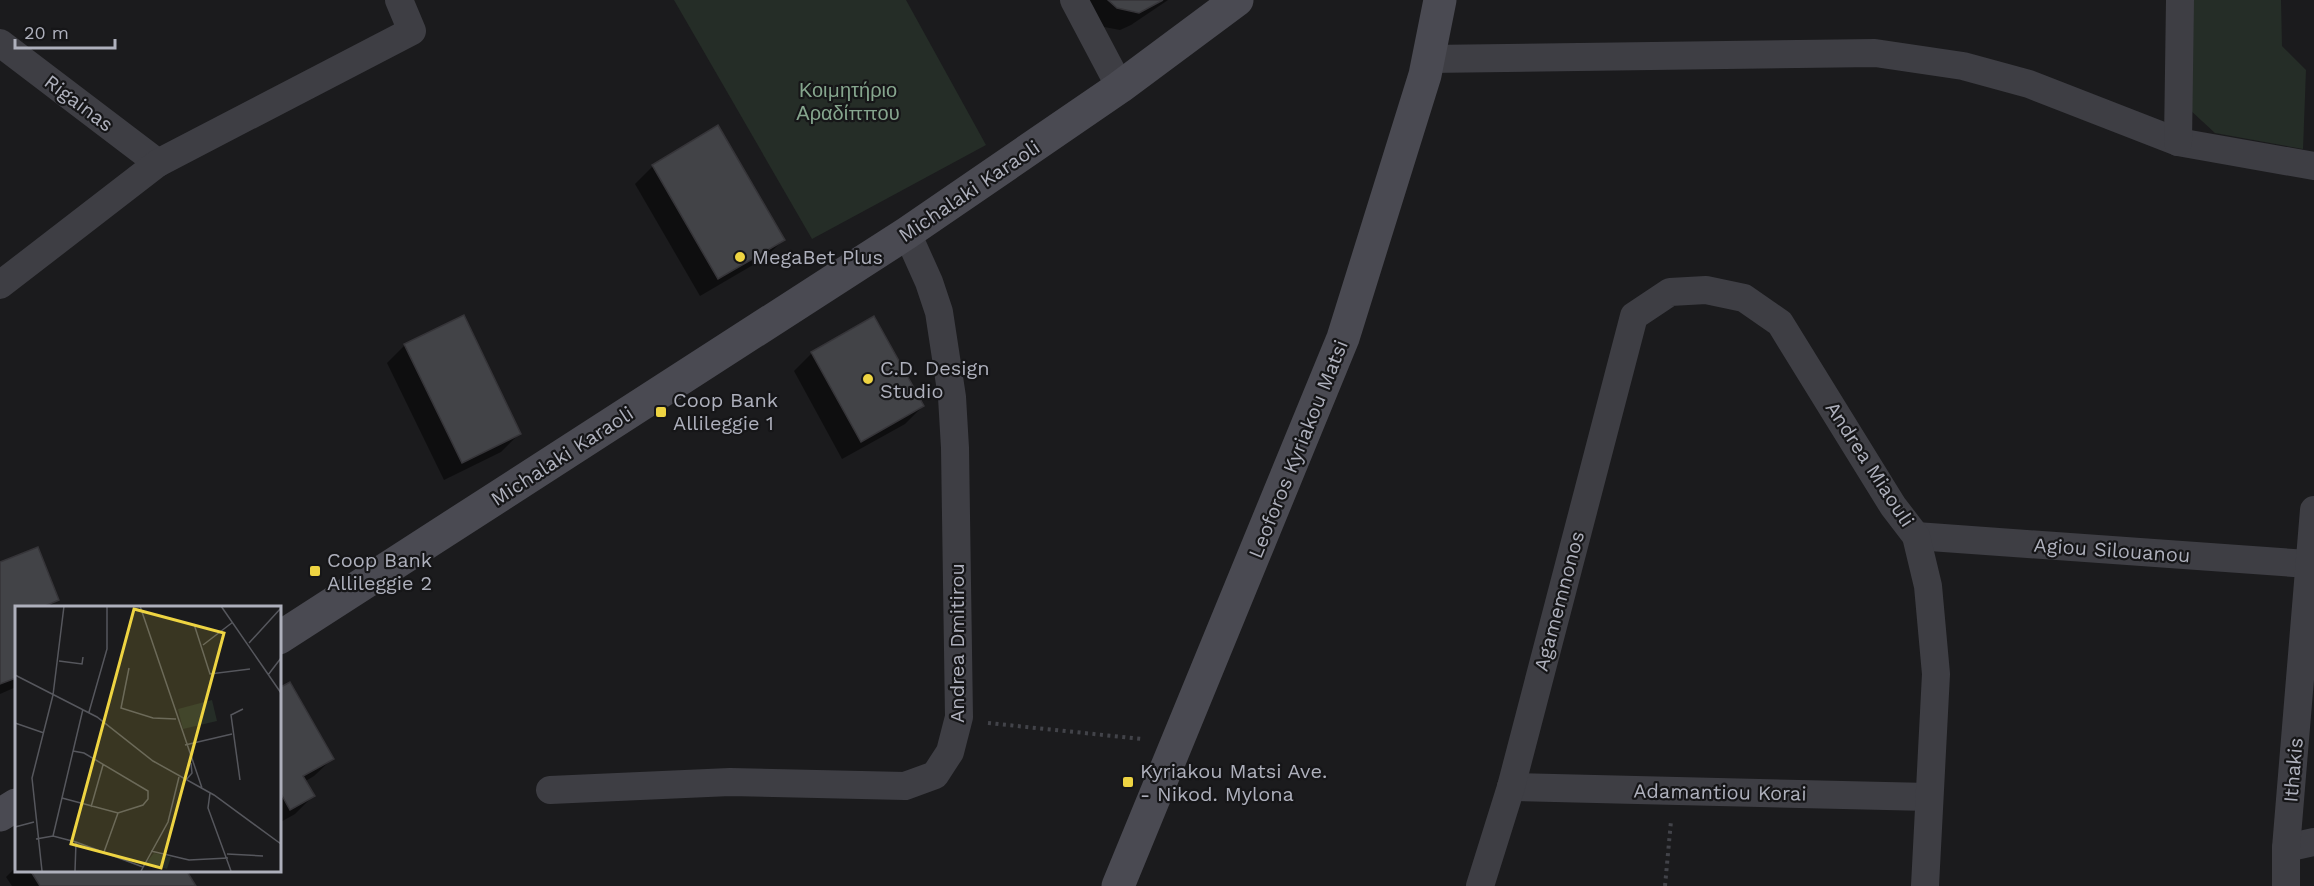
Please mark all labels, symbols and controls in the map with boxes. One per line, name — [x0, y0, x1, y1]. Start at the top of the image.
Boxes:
scale bar — [15, 12, 116, 50]
text: 20 m — [24, 22, 69, 43]
street label: Rigainas — [40, 69, 118, 137]
park label: Κοιμητήριο Αραδίππου — [796, 78, 900, 125]
street label: Michalaki Karaoli — [894, 135, 1044, 247]
place label: MegaBet Plus — [752, 245, 883, 269]
marker: MegaBet Plus — [733, 250, 747, 264]
street label: Leoforos Kyriakou Matsi — [1243, 336, 1353, 562]
place label: C.D. Design Studio — [880, 356, 990, 403]
marker: C.D. Design Studio — [861, 372, 875, 386]
place label: Coop Bank Allileggie 1 — [673, 388, 778, 435]
street label: Andrea Miaouli — [1821, 397, 1919, 531]
street label: Michalaki Karaoli — [486, 401, 638, 511]
marker: Coop Bank Allileggie 1 — [654, 405, 668, 419]
street label: Agamemnonos — [1529, 528, 1589, 674]
street label: Agiou Silouanou — [2033, 533, 2191, 567]
place label: Coop Bank Allileggie 2 — [327, 548, 432, 595]
street label: Andrea Dmitirou — [945, 563, 969, 723]
marker: Coop Bank Allileggie 2 — [308, 564, 322, 578]
inset map — [15, 606, 280, 871]
street label: Ithakis — [2278, 736, 2308, 804]
place label: Kyriakou Matsi Ave. - Nikod. Mylona — [1140, 759, 1327, 806]
marker: Kyriakou Matsi Ave. - Nikod. Mylona — [1121, 775, 1135, 789]
street label: Adamantiou Korai — [1633, 778, 1807, 806]

